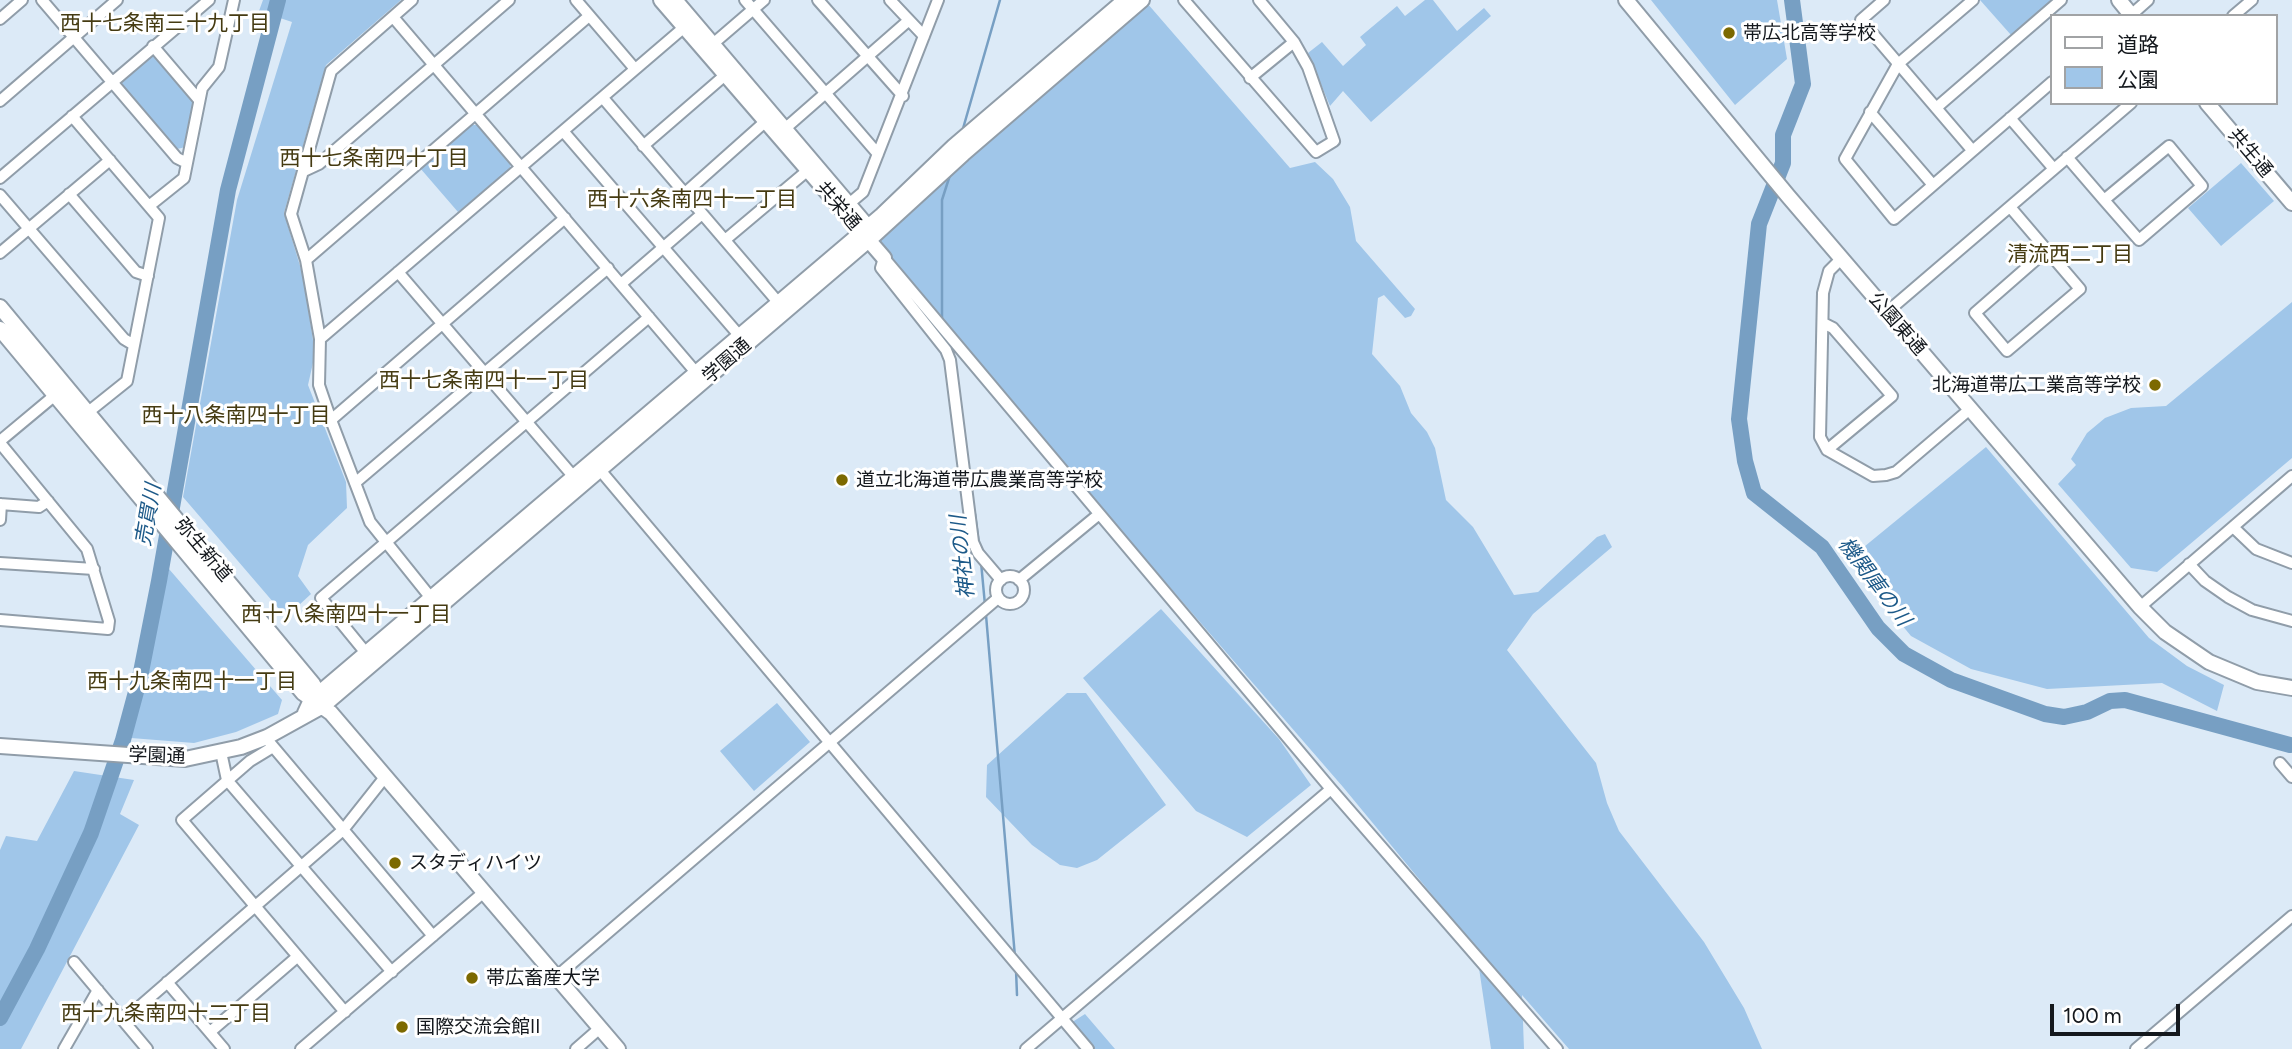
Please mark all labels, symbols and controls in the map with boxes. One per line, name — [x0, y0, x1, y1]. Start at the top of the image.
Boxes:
district label: 西十七条南三十九丁目 — [60, 11, 270, 37]
legend — [2050, 14, 2278, 105]
place label: 帯広北高等学校 — [1743, 22, 1876, 44]
marker: 帯広北高等学校 — [1721, 25, 1737, 41]
text: 道路 — [2117, 32, 2159, 57]
text: 公園 — [2117, 67, 2159, 92]
street label: 共生通 — [2223, 124, 2277, 182]
district label: 西十七条南四十丁目 — [280, 146, 468, 172]
street label: 共栄通 — [811, 177, 865, 235]
district label: 西十六条南四十一丁目 — [587, 187, 797, 213]
district label: 清流西二丁目 — [2007, 242, 2133, 268]
street label: 公園東通 — [1863, 288, 1931, 360]
street label: 学園通 — [698, 334, 756, 388]
district label: 西十七条南四十一丁目 — [379, 368, 589, 394]
place label: 北海道帯広工業高等学校 — [1932, 374, 2141, 396]
marker: 北海道帯広工業高等学校 — [2147, 377, 2163, 393]
district label: 西十八条南四十丁目 — [142, 403, 330, 429]
place label: 道立北海道帯広農業高等学校 — [856, 469, 1103, 491]
marker: 道立北海道帯広農業高等学校 — [834, 472, 850, 488]
water label: 売買川 — [131, 482, 167, 548]
street label: 弥生新道 — [170, 514, 236, 586]
water label: 神社の川 — [946, 514, 980, 600]
water label: 機関庫の川 — [1832, 532, 1916, 632]
district label: 西十八条南四十一丁目 — [241, 602, 451, 628]
district label: 西十九条南四十一丁目 — [87, 669, 297, 695]
street label: 学園通 — [128, 744, 186, 768]
place label: スタディハイツ — [409, 852, 542, 874]
marker: スタディハイツ — [387, 855, 403, 871]
place label: 帯広畜産大学 — [486, 967, 600, 989]
marker: 帯広畜産大学 — [464, 970, 480, 986]
scale bar — [2054, 990, 2184, 1034]
district label: 西十九条南四十二丁目 — [61, 1001, 271, 1027]
text: 100 m — [2063, 1003, 2122, 1028]
place label: 国際交流会館II — [416, 1016, 540, 1038]
marker: 国際交流会館II — [394, 1019, 410, 1035]

